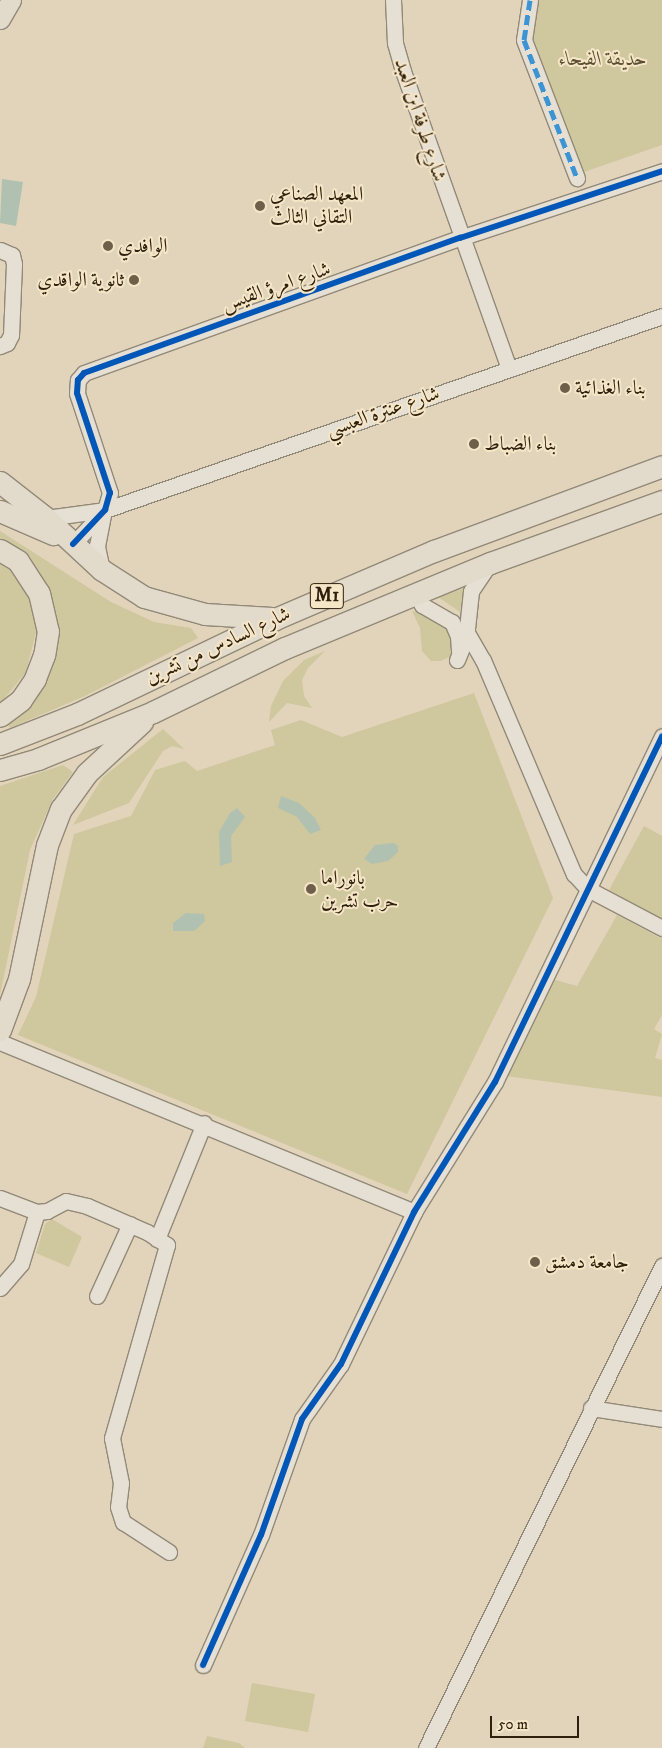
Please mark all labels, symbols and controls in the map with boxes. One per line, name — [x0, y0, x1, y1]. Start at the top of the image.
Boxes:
park label: حديقة الفيحاء — [559, 47, 647, 71]
street label: شارع طرفة ابن العبد — [389, 55, 451, 185]
place label: المعهد الصناعي التقاني الثالث — [270, 183, 363, 230]
marker: المعهد الصناعي التقاني الثالث — [254, 200, 266, 212]
place label: الوافدي — [118, 234, 168, 258]
marker: الوافدي — [102, 240, 114, 252]
street label: شارع امرؤ القيس — [218, 257, 334, 317]
place label: ثانوية الواقدي — [37, 268, 124, 292]
marker: ثانوية الواقدي — [128, 274, 140, 286]
place label: بناء الغذائية — [575, 376, 646, 400]
street label: شارع عنترة العبسي — [323, 381, 443, 443]
marker: بناء الغذائية — [559, 382, 571, 394]
place label: بناء الضباط — [484, 432, 556, 456]
marker: بناء الضباط — [468, 438, 480, 450]
road number: M1 — [310, 580, 344, 612]
street label: شارع السادس من تشرين — [142, 602, 294, 690]
place label: بانوراما حرب تشرين — [321, 866, 398, 913]
marker: بانوراما حرب تشرين — [305, 883, 317, 895]
place label: جامعة دمشق — [545, 1250, 629, 1274]
marker: جامعة دمشق — [529, 1256, 541, 1268]
scale bar — [492, 1706, 581, 1738]
text: 50 m — [498, 1715, 528, 1734]

